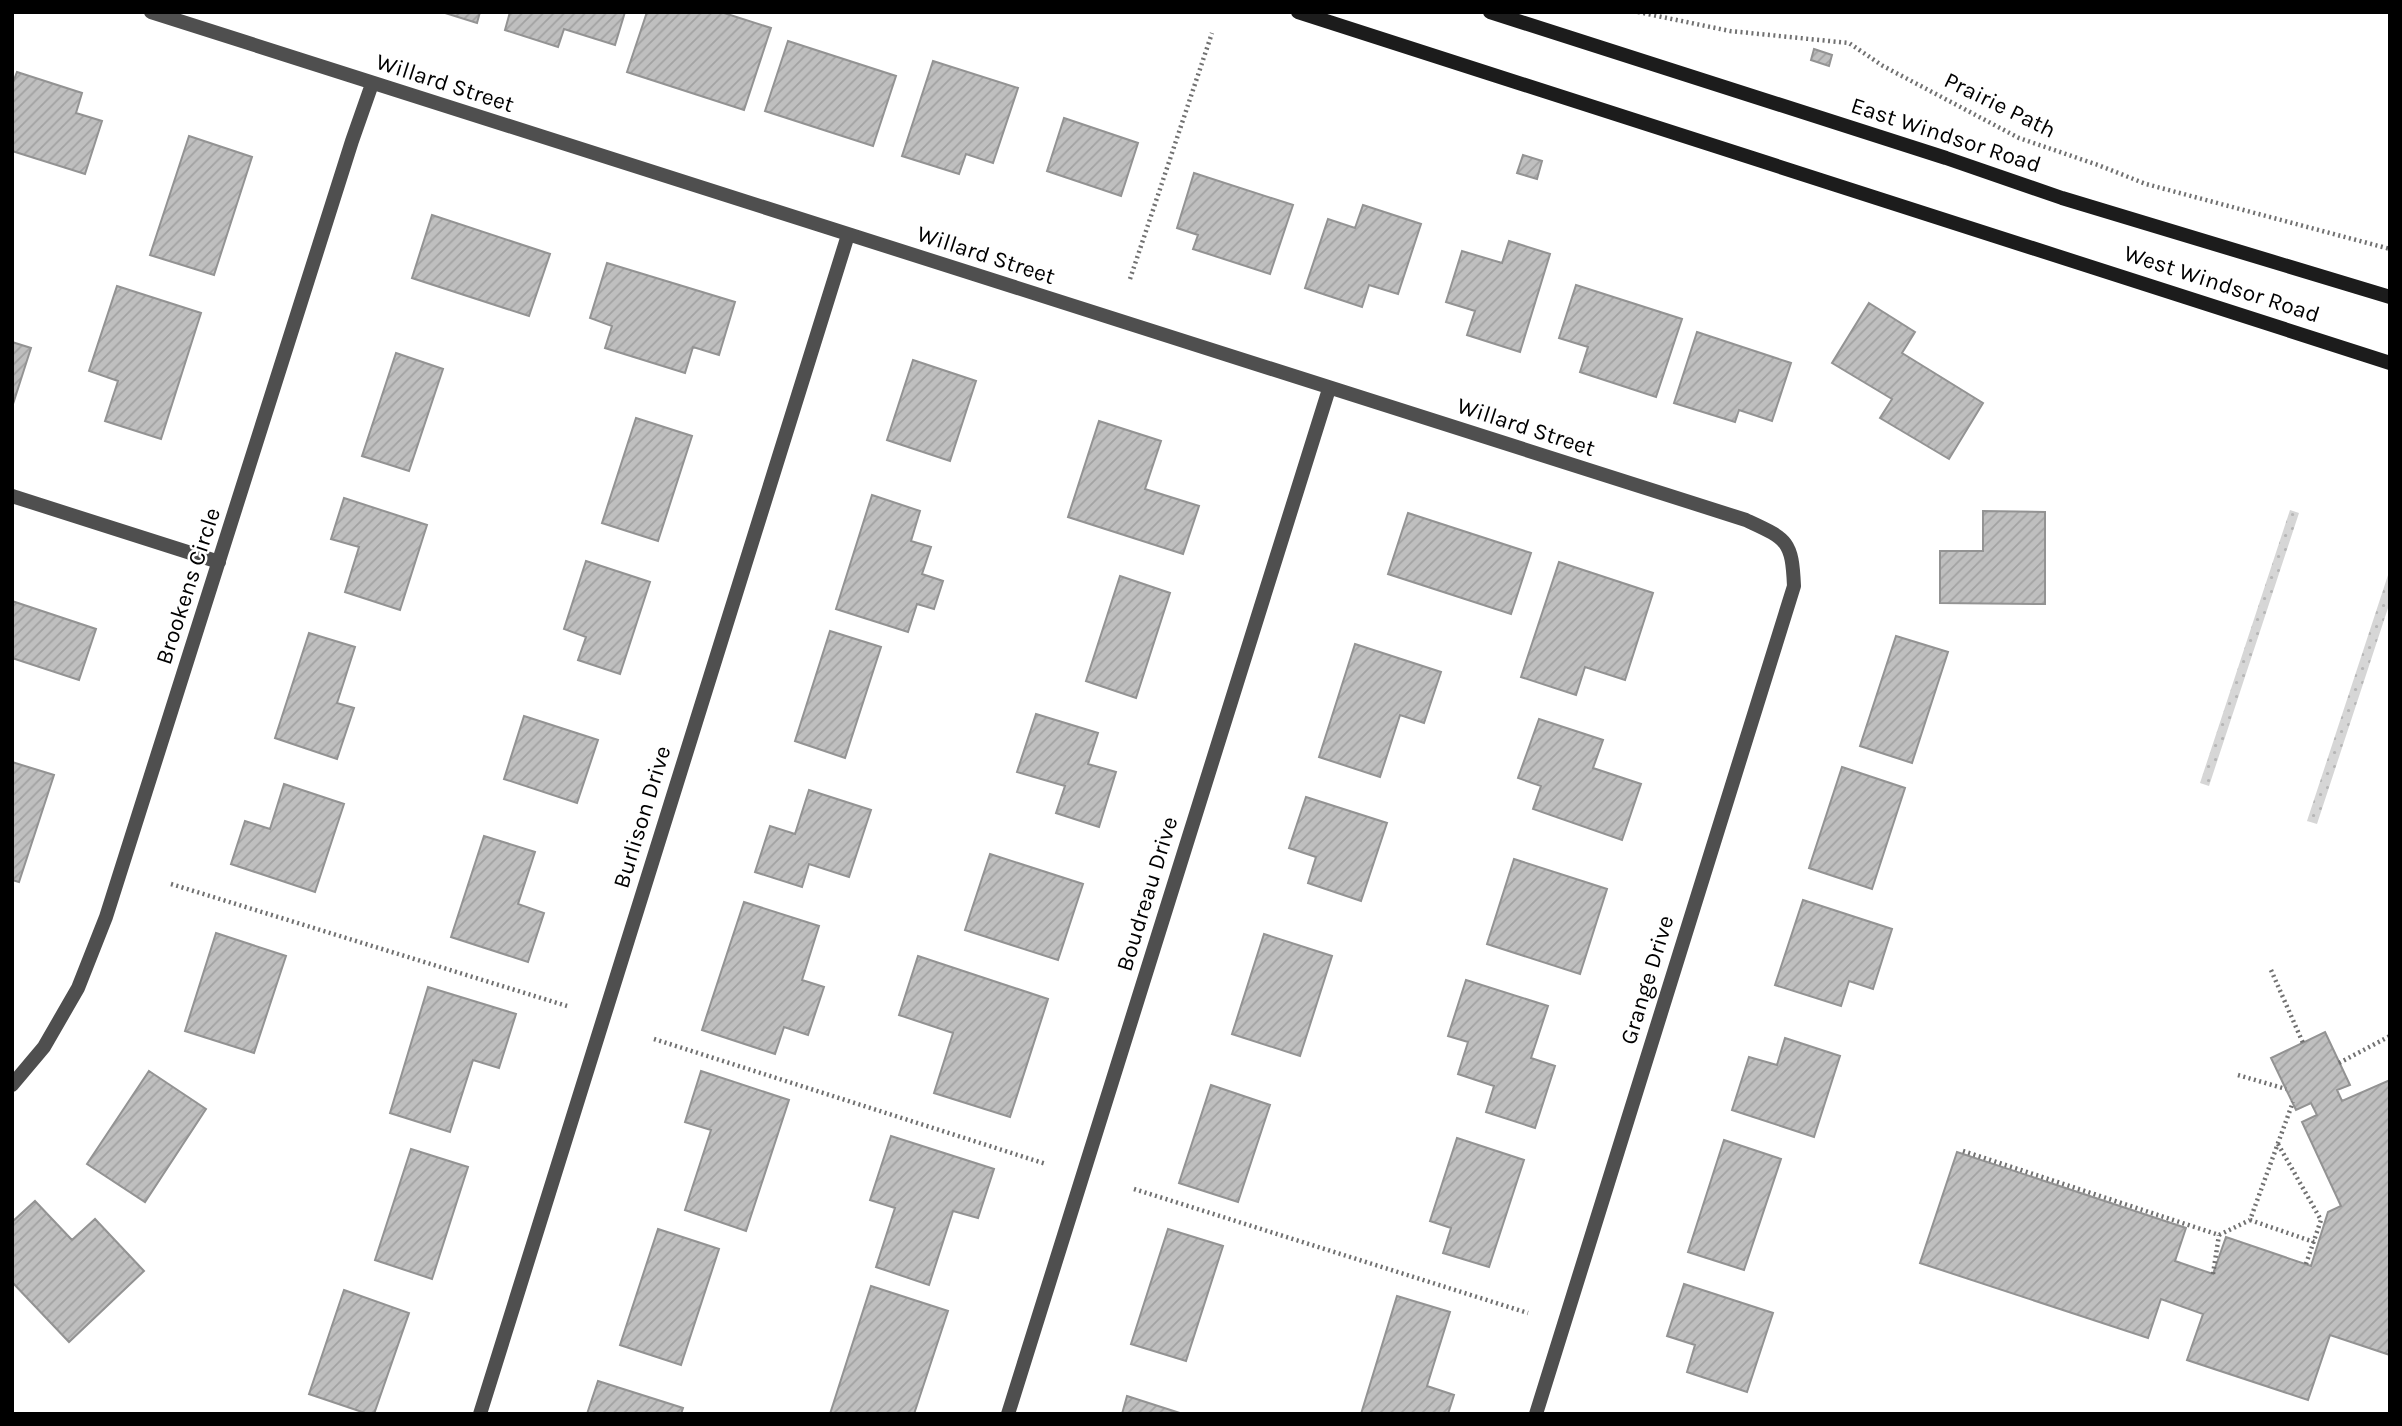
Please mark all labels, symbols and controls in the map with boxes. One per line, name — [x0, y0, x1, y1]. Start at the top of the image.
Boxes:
street label: Willard Street — [373, 48, 518, 118]
street label: Prairie Path — [1940, 66, 2060, 144]
street label: East Windsor Road — [1848, 92, 2044, 178]
street label: Willard Street — [914, 220, 1059, 290]
street label: West Windsor Road — [2121, 240, 2323, 328]
street label: Willard Street — [1454, 392, 1599, 462]
street label: Brookens Circle — [150, 504, 226, 668]
street label: Burlison Drive — [608, 743, 676, 891]
street label: Boudreau Drive — [1111, 813, 1183, 975]
street label: Grange Drive — [1615, 912, 1679, 1048]

